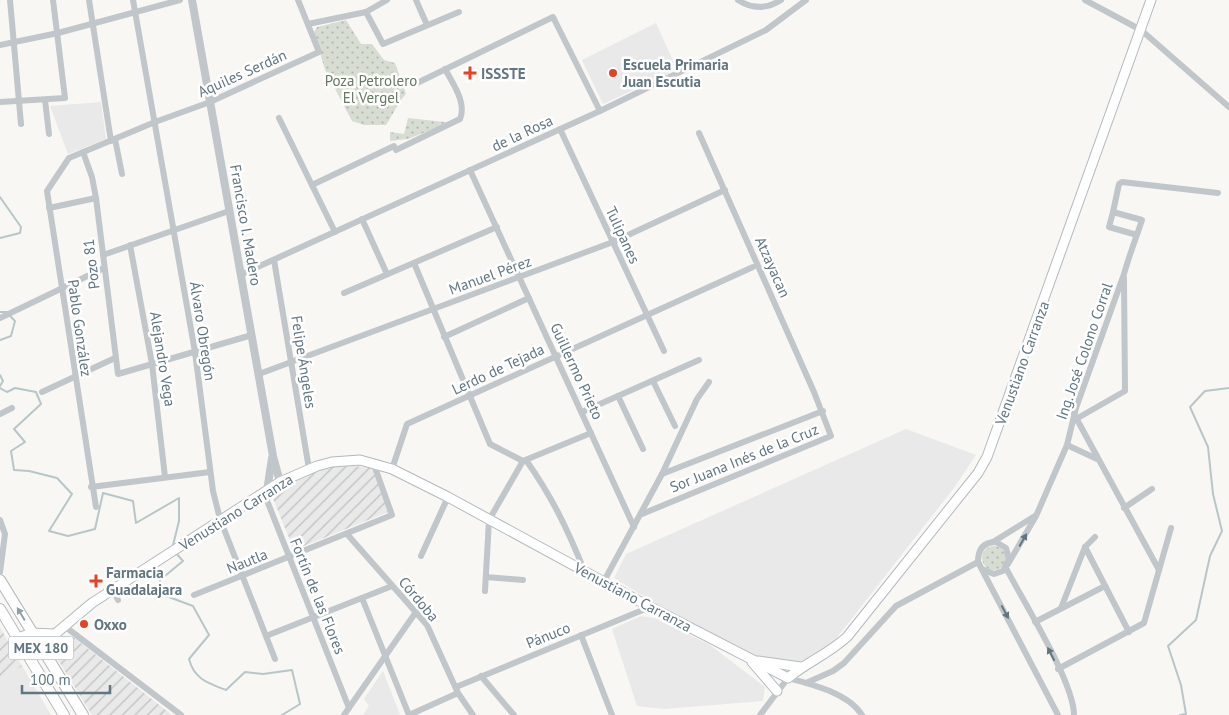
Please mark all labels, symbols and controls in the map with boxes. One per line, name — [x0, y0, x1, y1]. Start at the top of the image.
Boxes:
street label: Aquiles Serdán — [195, 45, 289, 101]
place label: Escuela Primaria Juan Escutia — [622, 55, 729, 91]
place label: ISSSTE — [481, 64, 526, 83]
marker: ISSSTE — [463, 66, 477, 80]
marker: Escuela Primaria Juan Escutia — [607, 67, 619, 79]
park label: Poza Petrolero El Vergel — [325, 71, 417, 107]
street label: de la Rosa — [488, 111, 556, 155]
street label: Francisco I. Madero — [226, 163, 266, 287]
street label: Tulipanes — [602, 203, 644, 267]
street label: Atzayacan — [751, 234, 795, 300]
street label: Pozo 81 — [78, 238, 104, 290]
street label: Manuel Pérez — [446, 251, 534, 299]
street label: Pablo González — [64, 278, 96, 378]
street label: Ing. José Colono Corral — [1052, 279, 1117, 422]
street label: Álvaro Obregón — [186, 280, 220, 382]
street label: Venustiano Carranza — [990, 298, 1053, 428]
street label: Alejandro Vega — [146, 310, 180, 408]
street label: Felipe Ángeles — [287, 314, 321, 410]
street label: Guillermo Prieto — [546, 320, 608, 422]
street label: Lerdo de Tejada — [449, 339, 547, 399]
street label: Sor Juana Inés de la Cruz — [667, 419, 821, 497]
street label: Venustiano Carranza — [175, 469, 296, 555]
one-way arrow — [1019, 533, 1027, 548]
street label: Fortín de las Flores — [286, 535, 350, 657]
street label: Nautla — [224, 544, 270, 578]
street label: Venustiano Carranza — [570, 558, 695, 636]
place label: Farmacia Guadalajara — [106, 563, 182, 599]
street label: Córdoba — [395, 573, 443, 625]
marker: Farmacia Guadalajara — [90, 575, 102, 587]
one-way arrow — [1001, 605, 1009, 620]
one-way arrow — [16, 607, 25, 620]
place label: Oxxo — [94, 615, 127, 634]
marker: Oxxo — [78, 618, 90, 630]
street label: Pánuco — [523, 618, 573, 652]
road number: MEX 180 — [8, 636, 74, 660]
one-way arrow — [1047, 647, 1055, 661]
scale bar — [22, 662, 110, 694]
text: 100 m — [30, 670, 71, 689]

